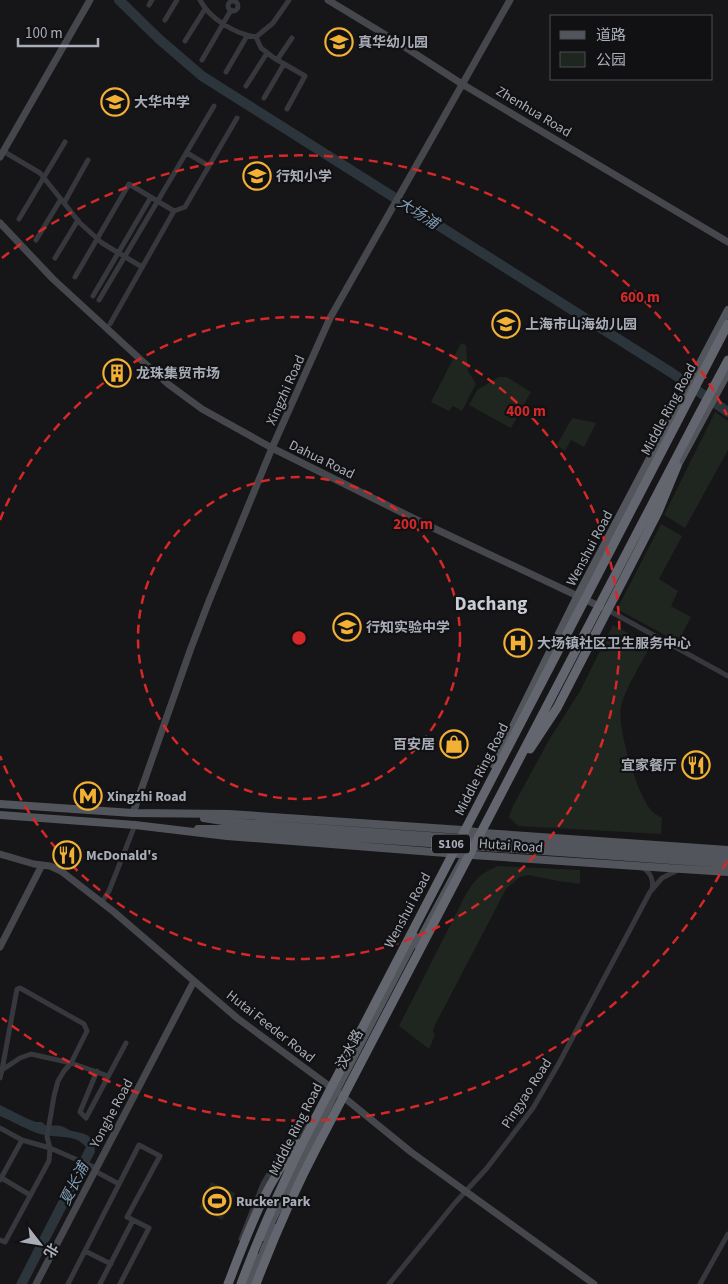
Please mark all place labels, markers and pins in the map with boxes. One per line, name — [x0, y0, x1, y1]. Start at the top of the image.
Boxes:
school or university icon: 真华幼儿园 — [324, 27, 354, 57]
place label: 真华幼儿园 — [358, 33, 428, 53]
school or university icon: 大华中学 — [100, 87, 130, 117]
place label: 大华中学 — [134, 93, 190, 113]
school or university icon: 行知小学 — [242, 161, 272, 191]
place label: 行知小学 — [276, 167, 332, 187]
school or university icon: 上海市山海幼儿园 — [491, 309, 521, 339]
place label: 上海市山海幼儿园 — [525, 315, 637, 335]
building icon: 龙珠集贸市场 — [102, 358, 132, 388]
place label: 龙珠集贸市场 — [136, 364, 220, 384]
school or university icon: 行知实验中学 — [332, 612, 362, 642]
place label: 行知实验中学 — [366, 618, 450, 638]
hospital icon: 大场镇社区卫生服务中心 — [503, 628, 533, 658]
centre of rings — [290, 629, 308, 647]
place label: 大场镇社区卫生服务中心 — [537, 634, 691, 654]
shop icon: 百安居 — [439, 729, 469, 759]
place label: 百安居 — [393, 735, 435, 755]
restaurant icon: 宜家餐厅 — [681, 750, 711, 780]
place label: 宜家餐厅 — [621, 756, 677, 776]
metro station icon: Xingzhi Road — [73, 781, 103, 811]
place label: Xingzhi Road — [107, 787, 187, 807]
restaurant icon: McDonald's — [52, 840, 82, 870]
place label: McDonald's — [86, 846, 157, 866]
sports icon: Rucker Park — [202, 1186, 232, 1216]
place label: Rucker Park — [236, 1192, 311, 1212]

